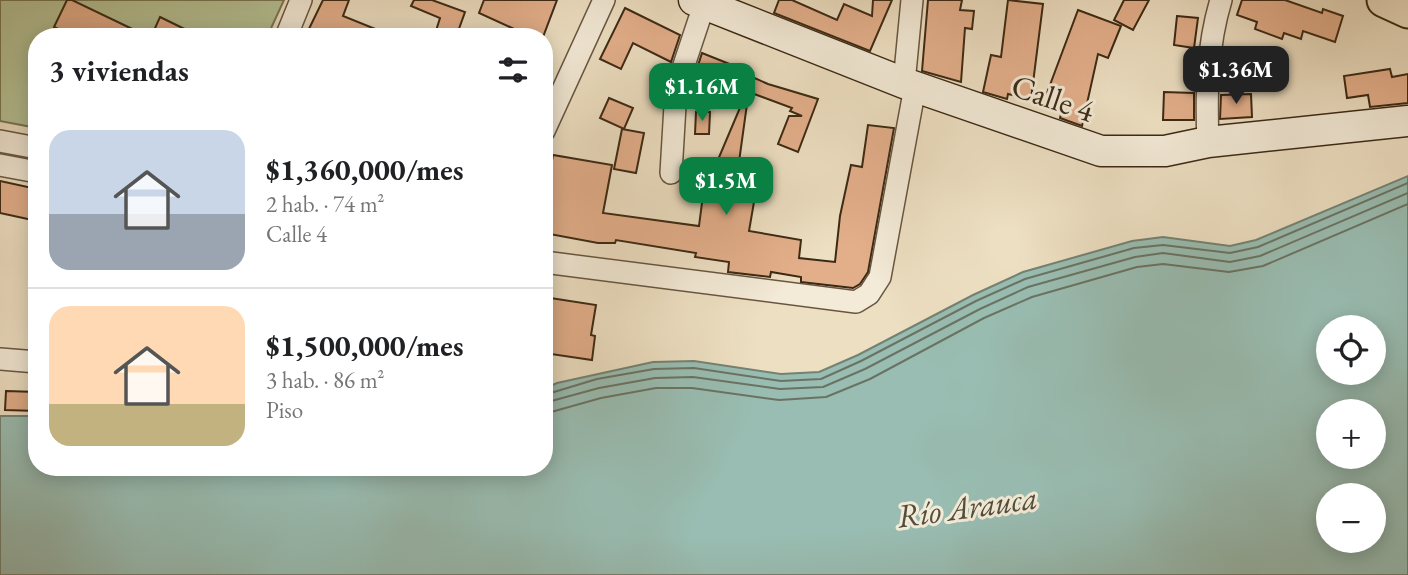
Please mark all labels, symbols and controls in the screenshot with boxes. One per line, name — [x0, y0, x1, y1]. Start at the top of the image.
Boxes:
pin: $1.36M — [1179, 46, 1293, 106]
text: 3 viviendas — [49, 51, 189, 90]
icon: filters — [494, 51, 532, 89]
text: $1.36M — [1199, 54, 1273, 84]
pin: $1.16M — [645, 64, 759, 123]
street label: Calle 4 — [1006, 64, 1101, 132]
text: $1.16M — [665, 71, 739, 101]
text: $1,360,000/mes — [266, 150, 464, 189]
icon: home — [105, 158, 189, 242]
pin: $1.5M — [677, 158, 775, 217]
text: $1.5M — [695, 165, 757, 195]
text: 2 hab. · 74 m² — [266, 189, 385, 219]
text: Calle 4 — [266, 219, 327, 249]
map controls — [1316, 315, 1386, 553]
button: locate — [1316, 315, 1386, 385]
text: $1,500,000/mes — [266, 326, 464, 365]
icon: home — [105, 334, 189, 418]
text: 3 hab. · 86 m² — [266, 365, 385, 395]
text: Piso — [266, 395, 303, 425]
button: + — [1316, 399, 1386, 469]
water label: Río Arauca — [894, 475, 1040, 538]
button: − — [1316, 483, 1386, 553]

